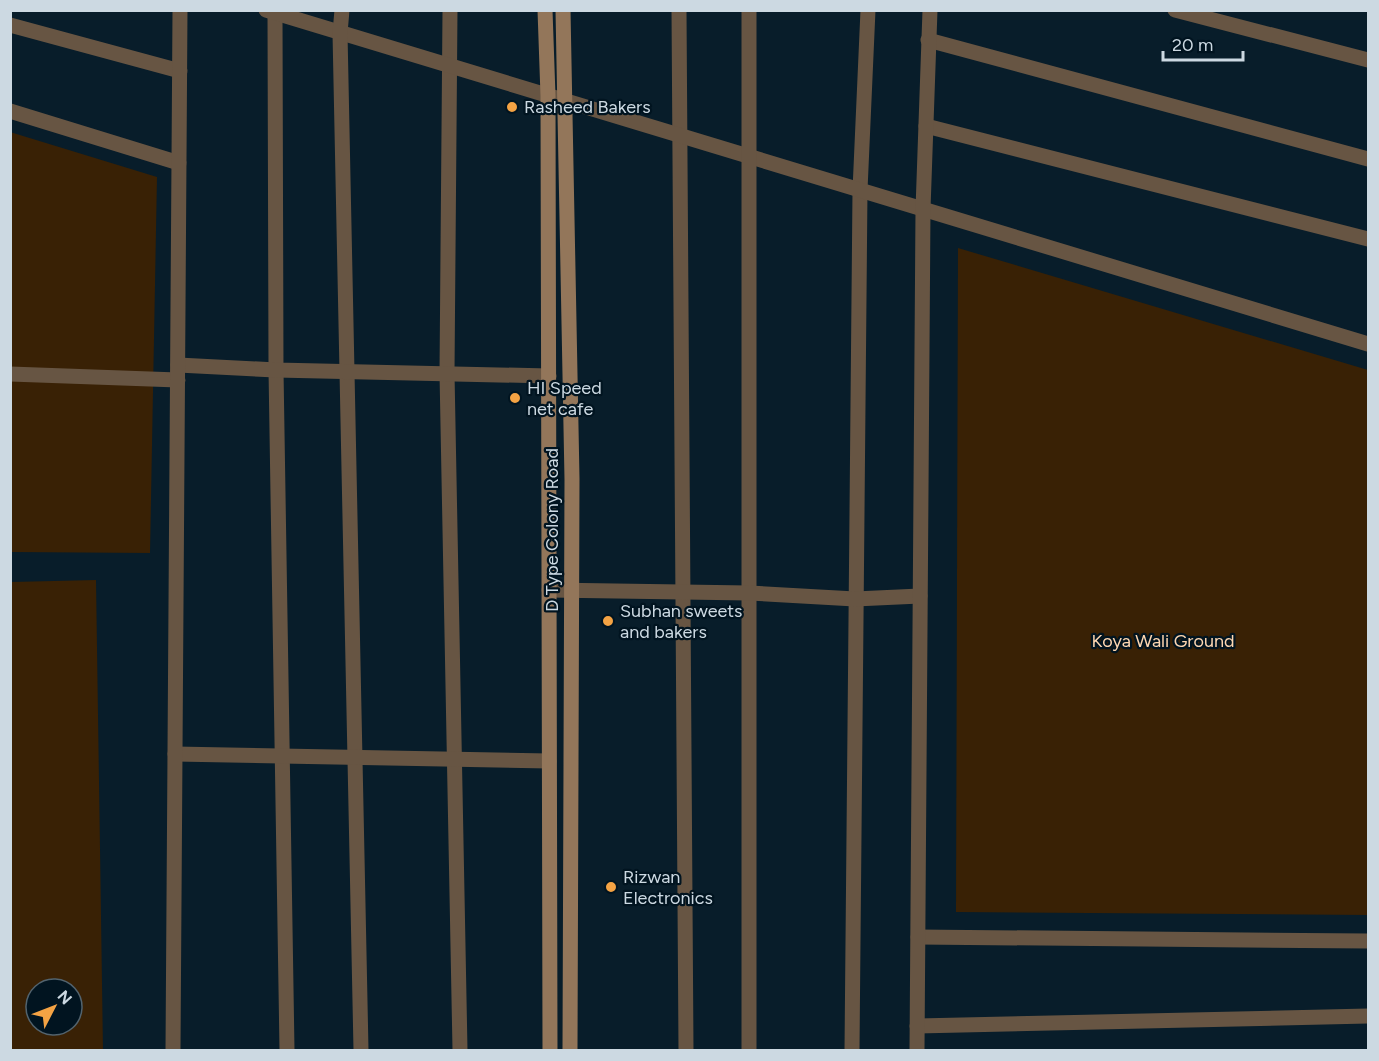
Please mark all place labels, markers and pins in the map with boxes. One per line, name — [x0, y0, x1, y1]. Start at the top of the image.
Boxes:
place label: Rasheed Bakers — [524, 96, 651, 118]
marker: Rasheed Bakers — [505, 100, 519, 114]
place label: HI Speed net cafe — [527, 377, 602, 420]
marker: HI Speed net cafe — [508, 391, 522, 405]
place label: Subhan sweets and bakers — [620, 600, 743, 643]
marker: Subhan sweets and bakers — [601, 614, 615, 628]
place label: Rizwan Electronics — [623, 866, 713, 909]
marker: Rizwan Electronics — [604, 880, 618, 894]

